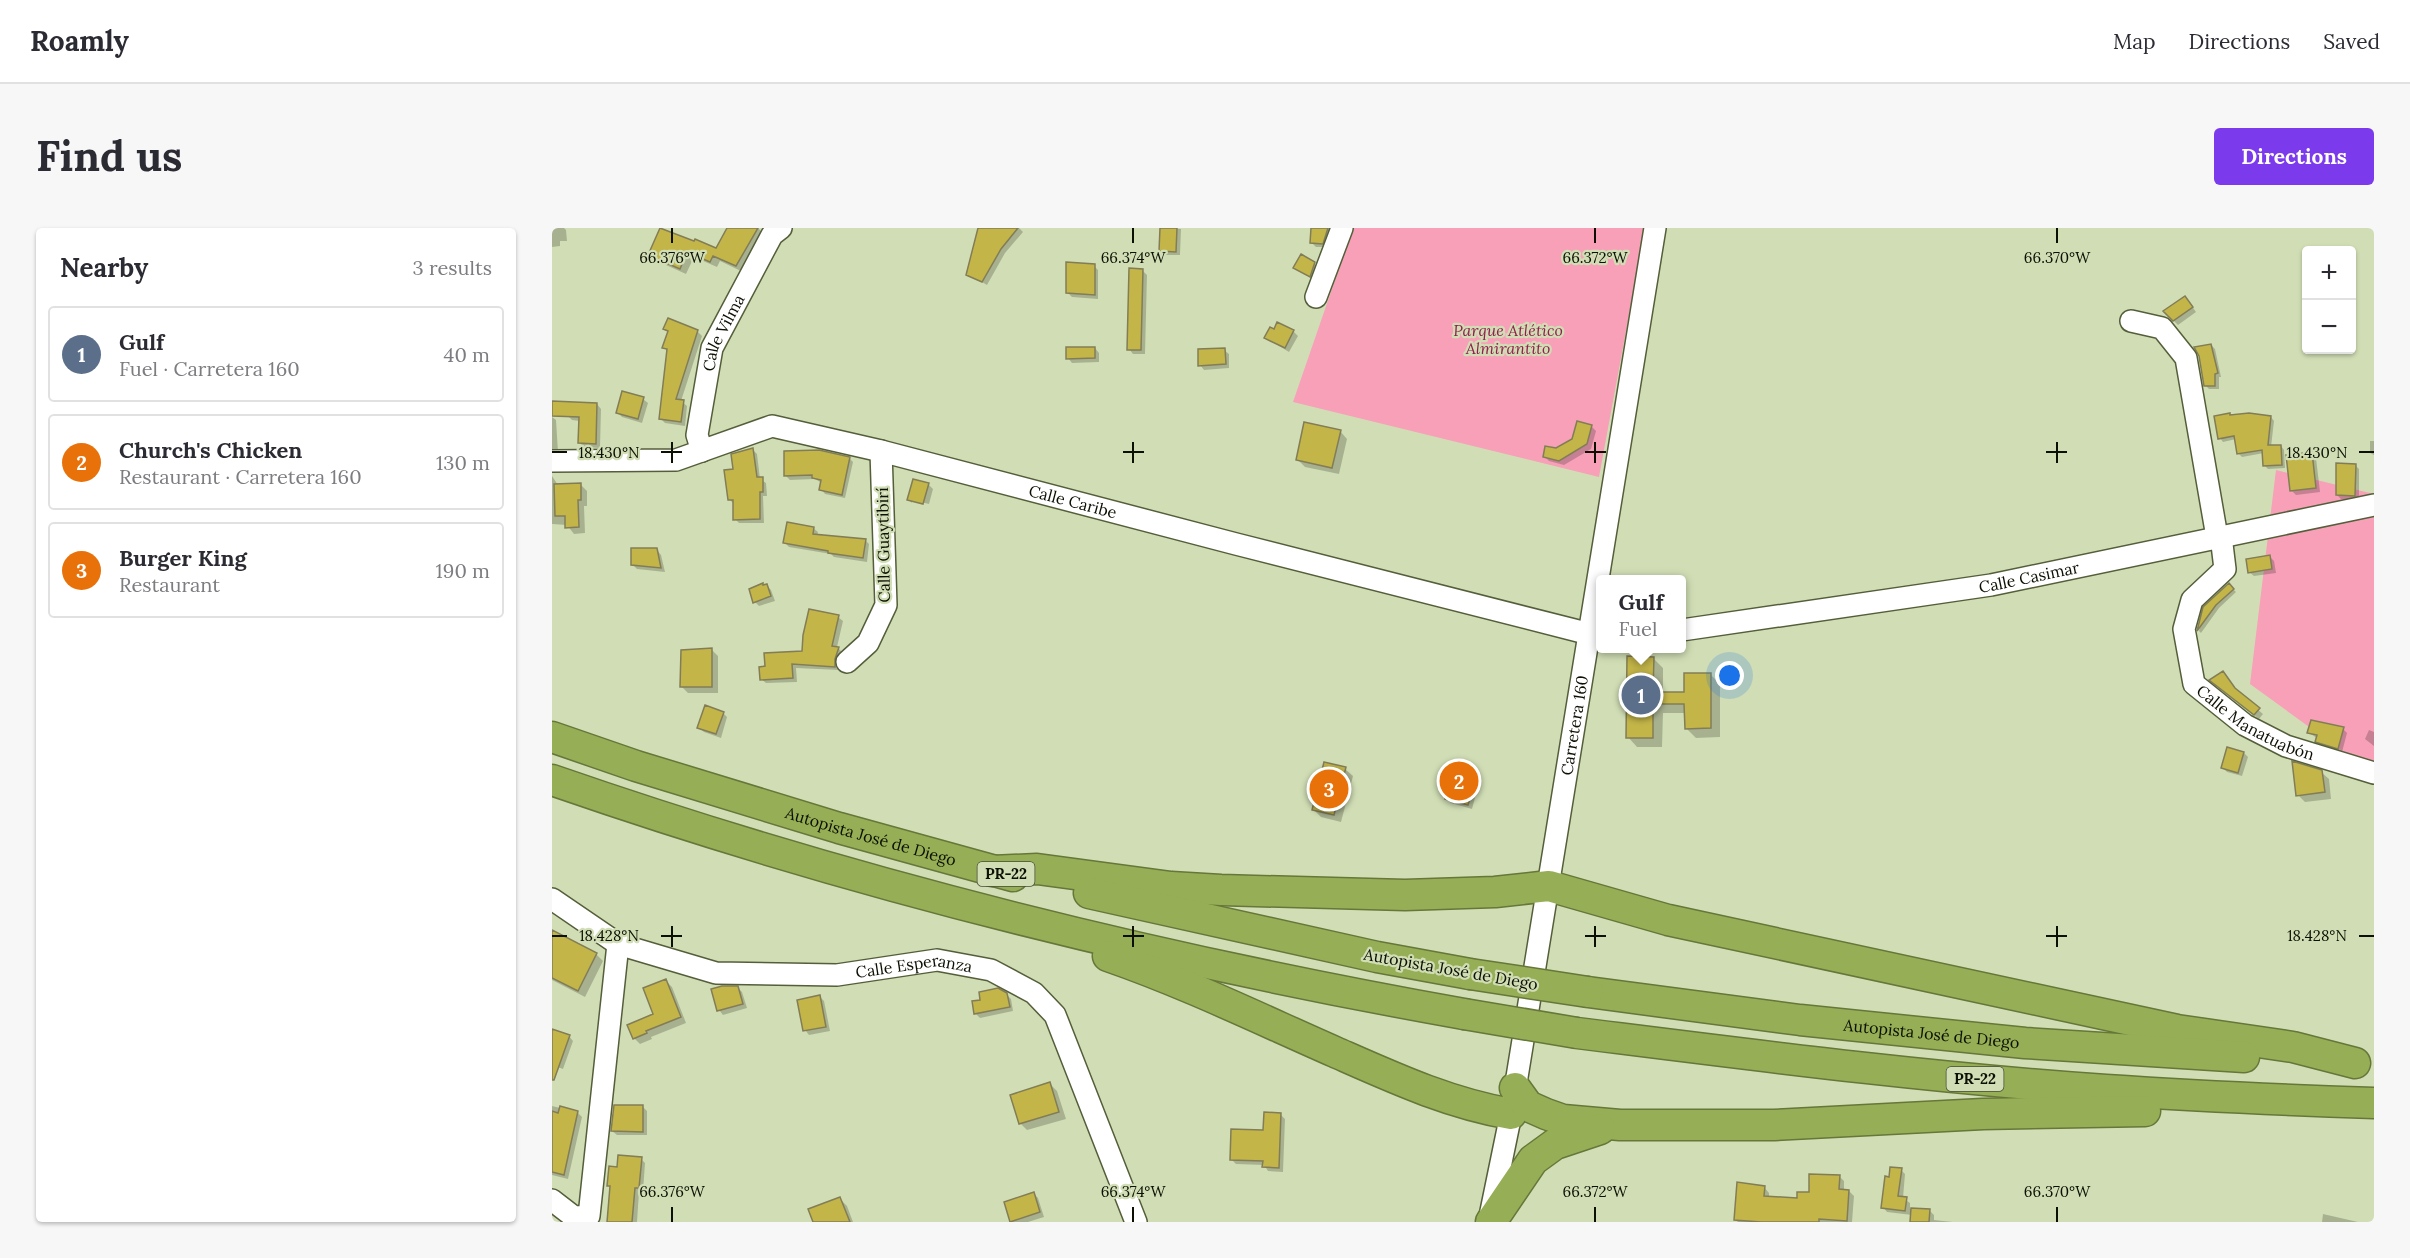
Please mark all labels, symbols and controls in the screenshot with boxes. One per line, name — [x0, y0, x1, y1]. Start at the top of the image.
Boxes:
text: Roamly — [30, 23, 129, 59]
text: Map — [2113, 28, 2156, 55]
text: Directions — [2189, 28, 2290, 55]
text: Saved — [2323, 28, 2380, 55]
button: Directions — [2214, 128, 2374, 185]
text: Find us — [36, 129, 182, 183]
map controls — [2302, 246, 2356, 354]
button: + — [2302, 246, 2356, 300]
text: 66.376°W — [639, 248, 706, 267]
text: 66.374°W — [1101, 248, 1166, 267]
text: 66.372°W — [1563, 248, 1629, 267]
text: 66.370°W — [2024, 248, 2091, 267]
text: Nearby — [60, 251, 148, 284]
text: 3 results — [413, 255, 492, 280]
street label: Calle Vilma — [698, 291, 749, 373]
button: − — [2302, 300, 2356, 354]
park label: Parque Atlético Almirantito — [1453, 320, 1563, 358]
text: Gulf — [119, 328, 164, 356]
text: 1 — [77, 342, 86, 367]
text: 40 m — [444, 342, 490, 367]
text: Fuel · Carretera 160 — [119, 356, 300, 381]
text: Church's Chicken — [119, 436, 302, 464]
text: 18.430°N — [579, 443, 639, 462]
text: 18.430°N — [2287, 443, 2347, 462]
text: 2 — [76, 450, 87, 475]
text: 130 m — [436, 450, 490, 475]
text: Restaurant · Carretera 160 — [119, 464, 362, 489]
street label: Calle Caribe — [1027, 480, 1119, 522]
street label: Calle Guaytibirí — [872, 487, 894, 603]
text: Burger King — [119, 544, 247, 572]
street label: Calle Casimar — [1977, 557, 2081, 597]
text: 3 — [76, 558, 87, 583]
text: 190 m — [436, 558, 490, 583]
text: Restaurant — [119, 572, 220, 597]
popup — [1596, 575, 1686, 653]
text: Gulf — [1618, 588, 1664, 616]
text: Fuel — [1618, 616, 1657, 641]
your location — [1715, 661, 1744, 690]
pin: 1 — [1622, 672, 1660, 718]
street label: Carretera 160 — [1556, 674, 1592, 777]
street label: Calle Manatuabón — [2193, 680, 2317, 764]
pin: 2 — [1440, 758, 1478, 804]
pin: 3 — [1310, 766, 1348, 812]
street label: Autopista José de Diego — [782, 802, 959, 870]
road number: PR-22 — [978, 862, 1034, 886]
text: 18.428°N — [579, 926, 639, 945]
text: 18.428°N — [2287, 926, 2347, 945]
street label: Autopista José de Diego — [1361, 944, 1540, 994]
street label: Calle Esperanza — [854, 950, 974, 982]
street label: Autopista José de Diego — [1842, 1014, 2020, 1052]
road number: PR-22 — [1946, 1067, 2004, 1091]
text: 66.376°W — [639, 1182, 706, 1201]
text: 66.374°W — [1101, 1182, 1166, 1201]
text: 66.372°W — [1563, 1182, 1629, 1201]
text: 66.370°W — [2024, 1182, 2091, 1201]

